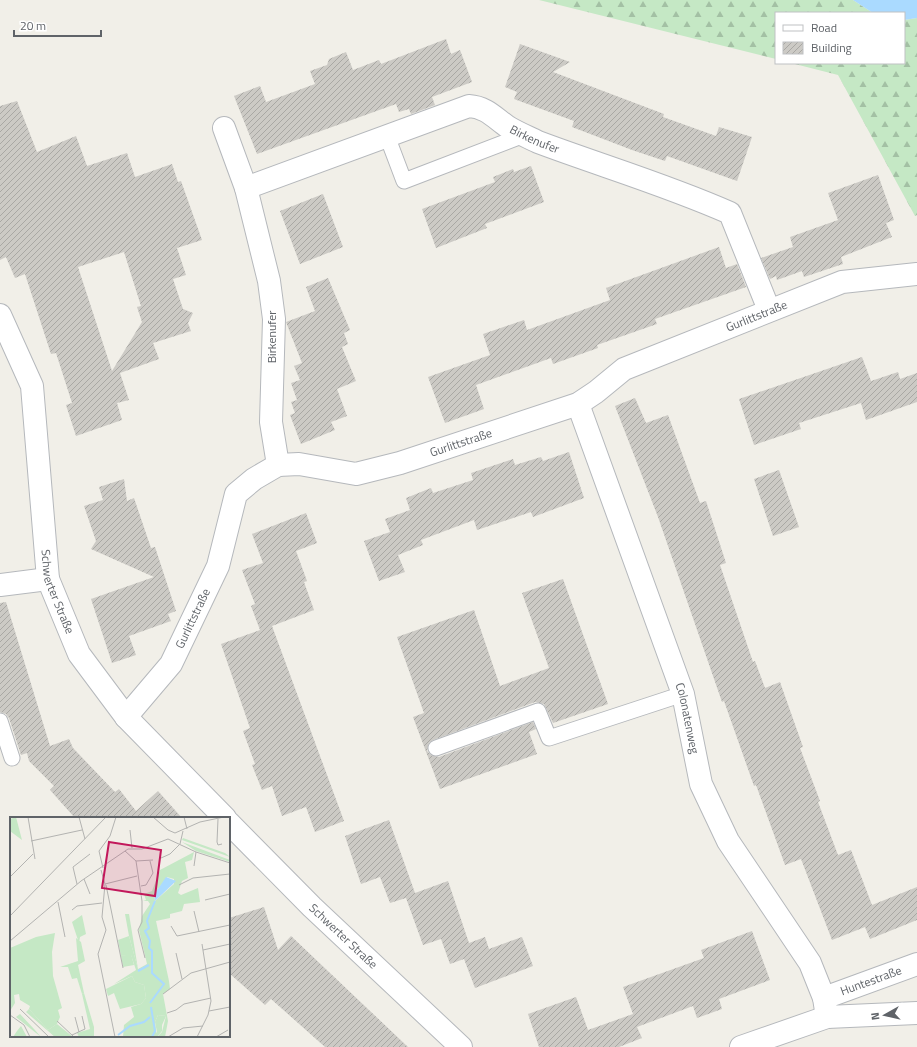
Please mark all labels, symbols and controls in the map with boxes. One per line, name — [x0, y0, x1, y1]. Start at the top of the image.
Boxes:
scale bar — [14, 12, 101, 38]
legend — [775, 12, 905, 64]
text: 20 m — [20, 16, 46, 35]
text: Road — [811, 18, 837, 37]
text: Building — [811, 38, 852, 57]
street label: Birkenufer — [506, 120, 562, 158]
street label: Gurlittstraße — [723, 295, 790, 336]
street label: Birkenufer — [262, 311, 281, 363]
street label: Gurlittstraße — [427, 423, 494, 462]
street label: Schwerter Straße — [37, 549, 80, 637]
street label: Gurlittstraße — [170, 585, 215, 652]
street label: Colonatenweg — [671, 680, 705, 755]
inset map — [10, 817, 230, 1037]
street label: Schwerter Straße — [305, 899, 382, 973]
street label: Huntestraße — [837, 960, 904, 1000]
north arrow — [865, 995, 905, 1035]
text: N — [867, 1012, 884, 1021]

